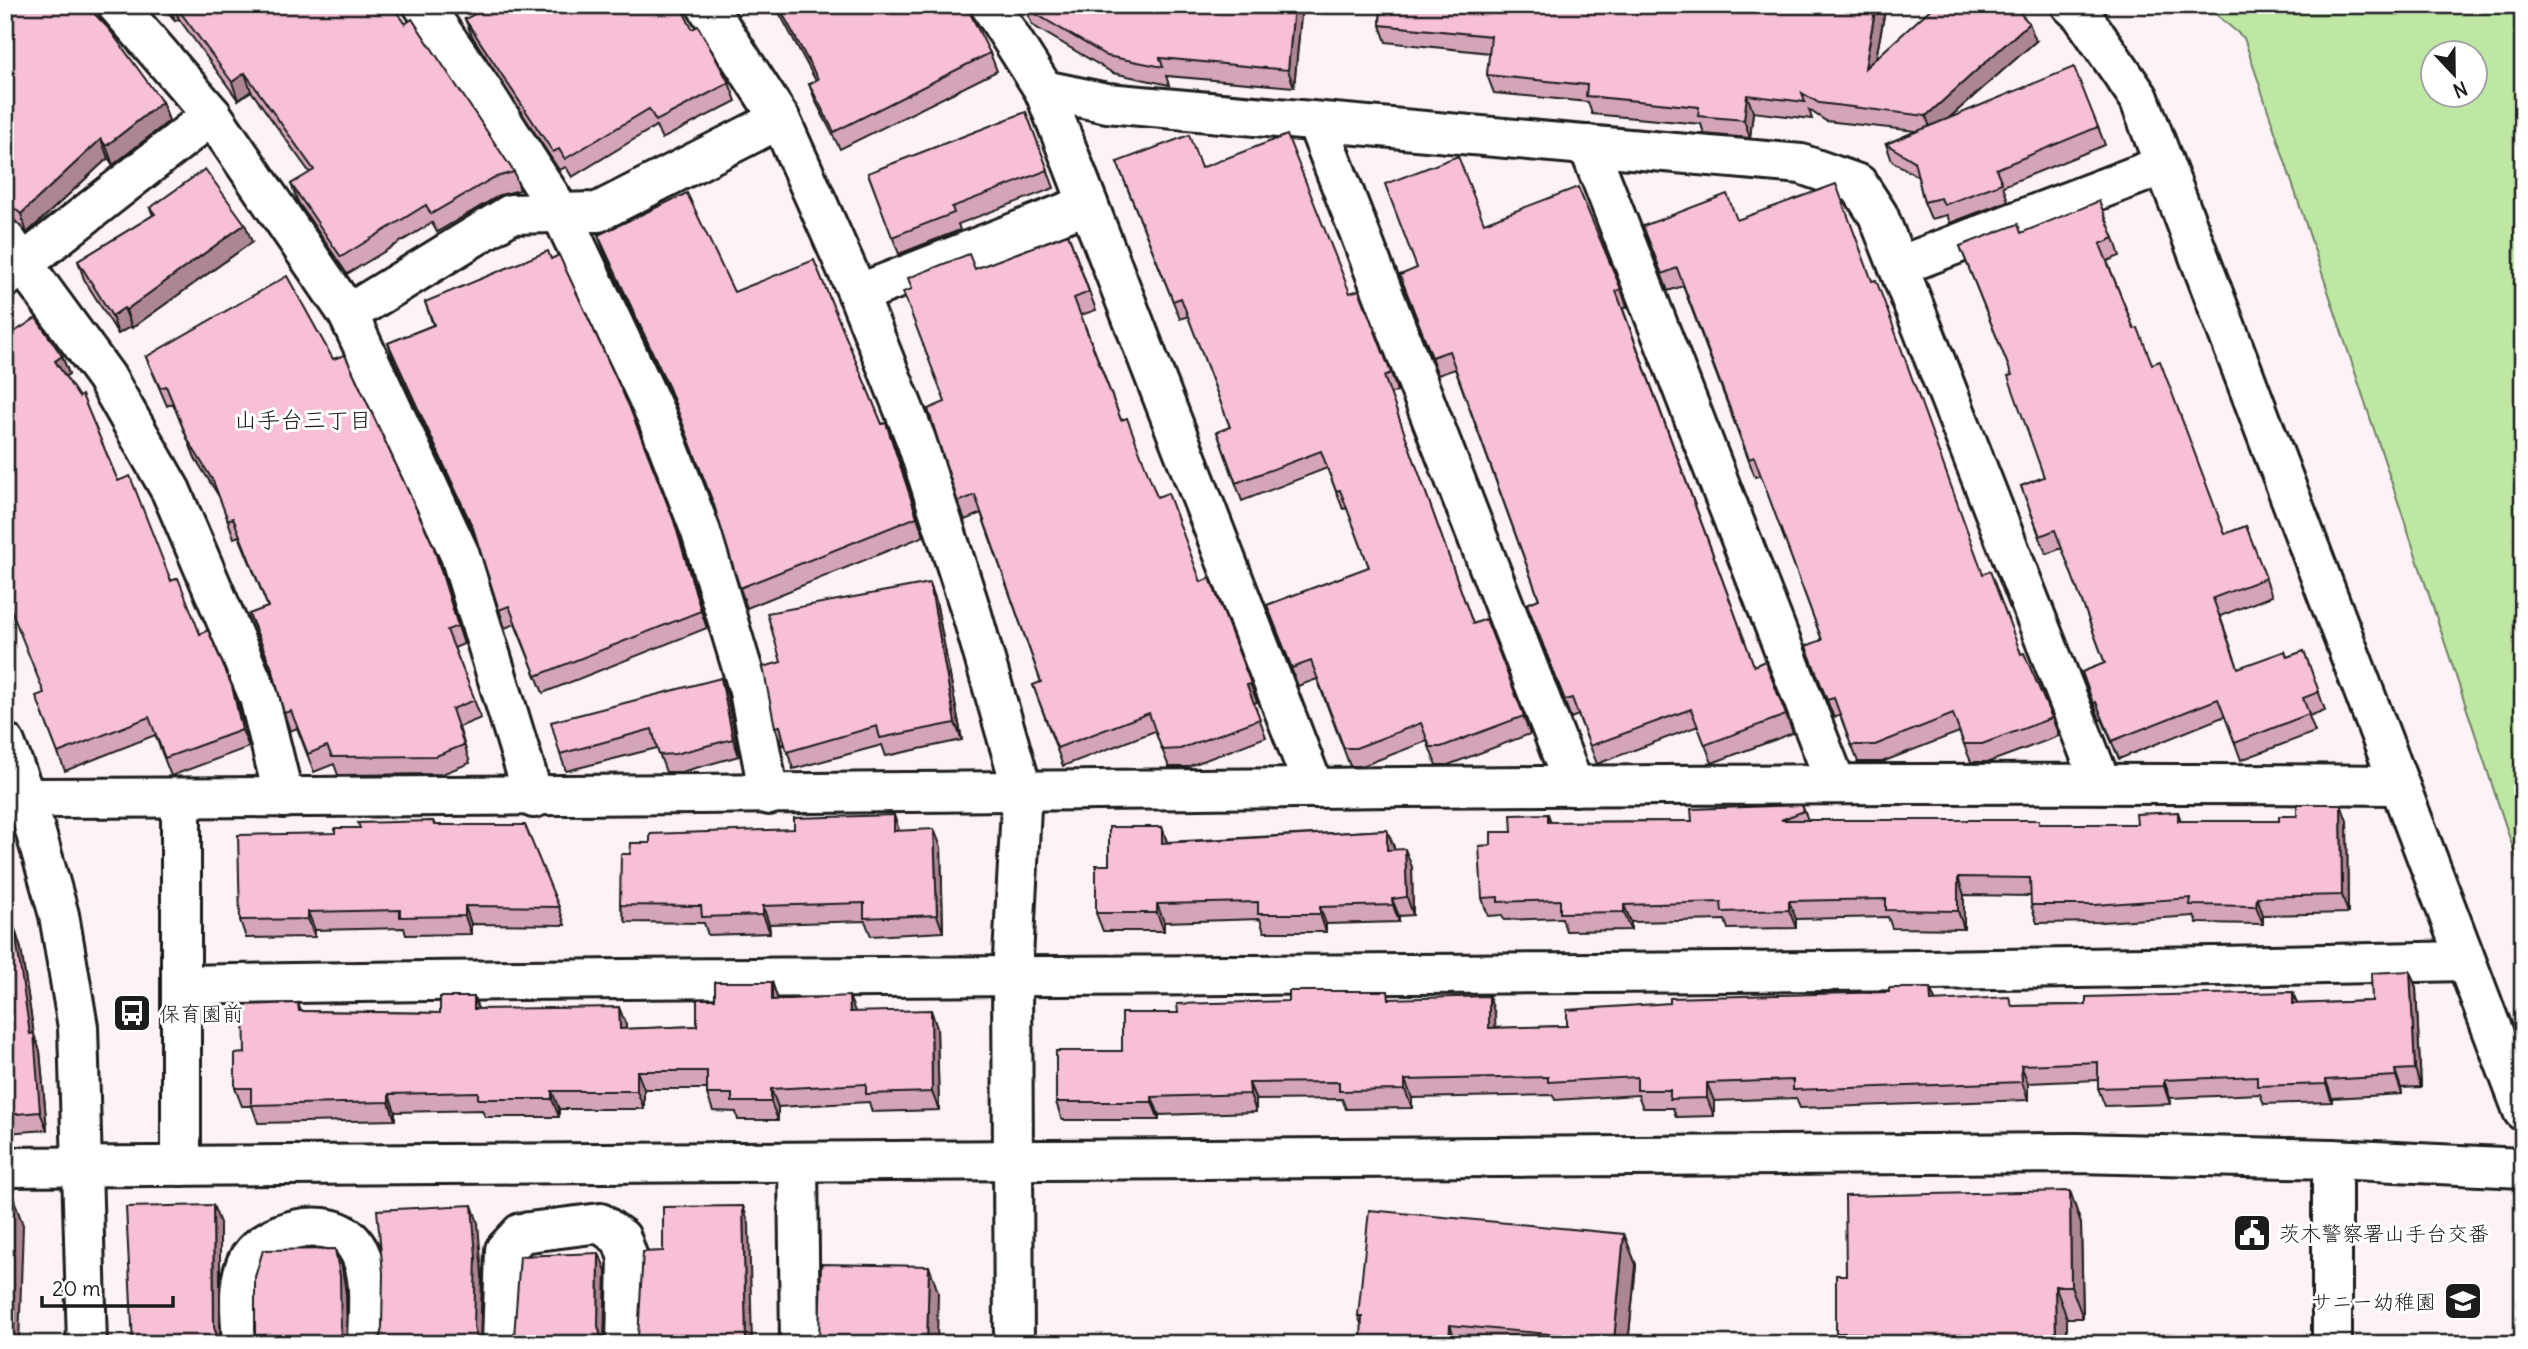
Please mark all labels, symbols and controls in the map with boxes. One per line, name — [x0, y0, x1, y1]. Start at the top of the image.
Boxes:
north arrow — [2420, 38, 2490, 108]
text: N — [2450, 76, 2471, 103]
district label: 山手台三丁目 — [234, 405, 372, 434]
bus stop icon: 保育園前 — [111, 992, 153, 1034]
place label: 保育園前 — [159, 1000, 243, 1027]
public building icon: 茨木警察署山手台交番 — [2231, 1212, 2273, 1254]
place label: 茨木警察署山手台交番 — [2279, 1220, 2489, 1247]
scale bar — [42, 1265, 173, 1309]
text: 20 m — [52, 1275, 101, 1302]
school or university icon: サニー幼稚園 — [2442, 1280, 2484, 1322]
place label: サニー幼稚園 — [2310, 1288, 2436, 1315]

